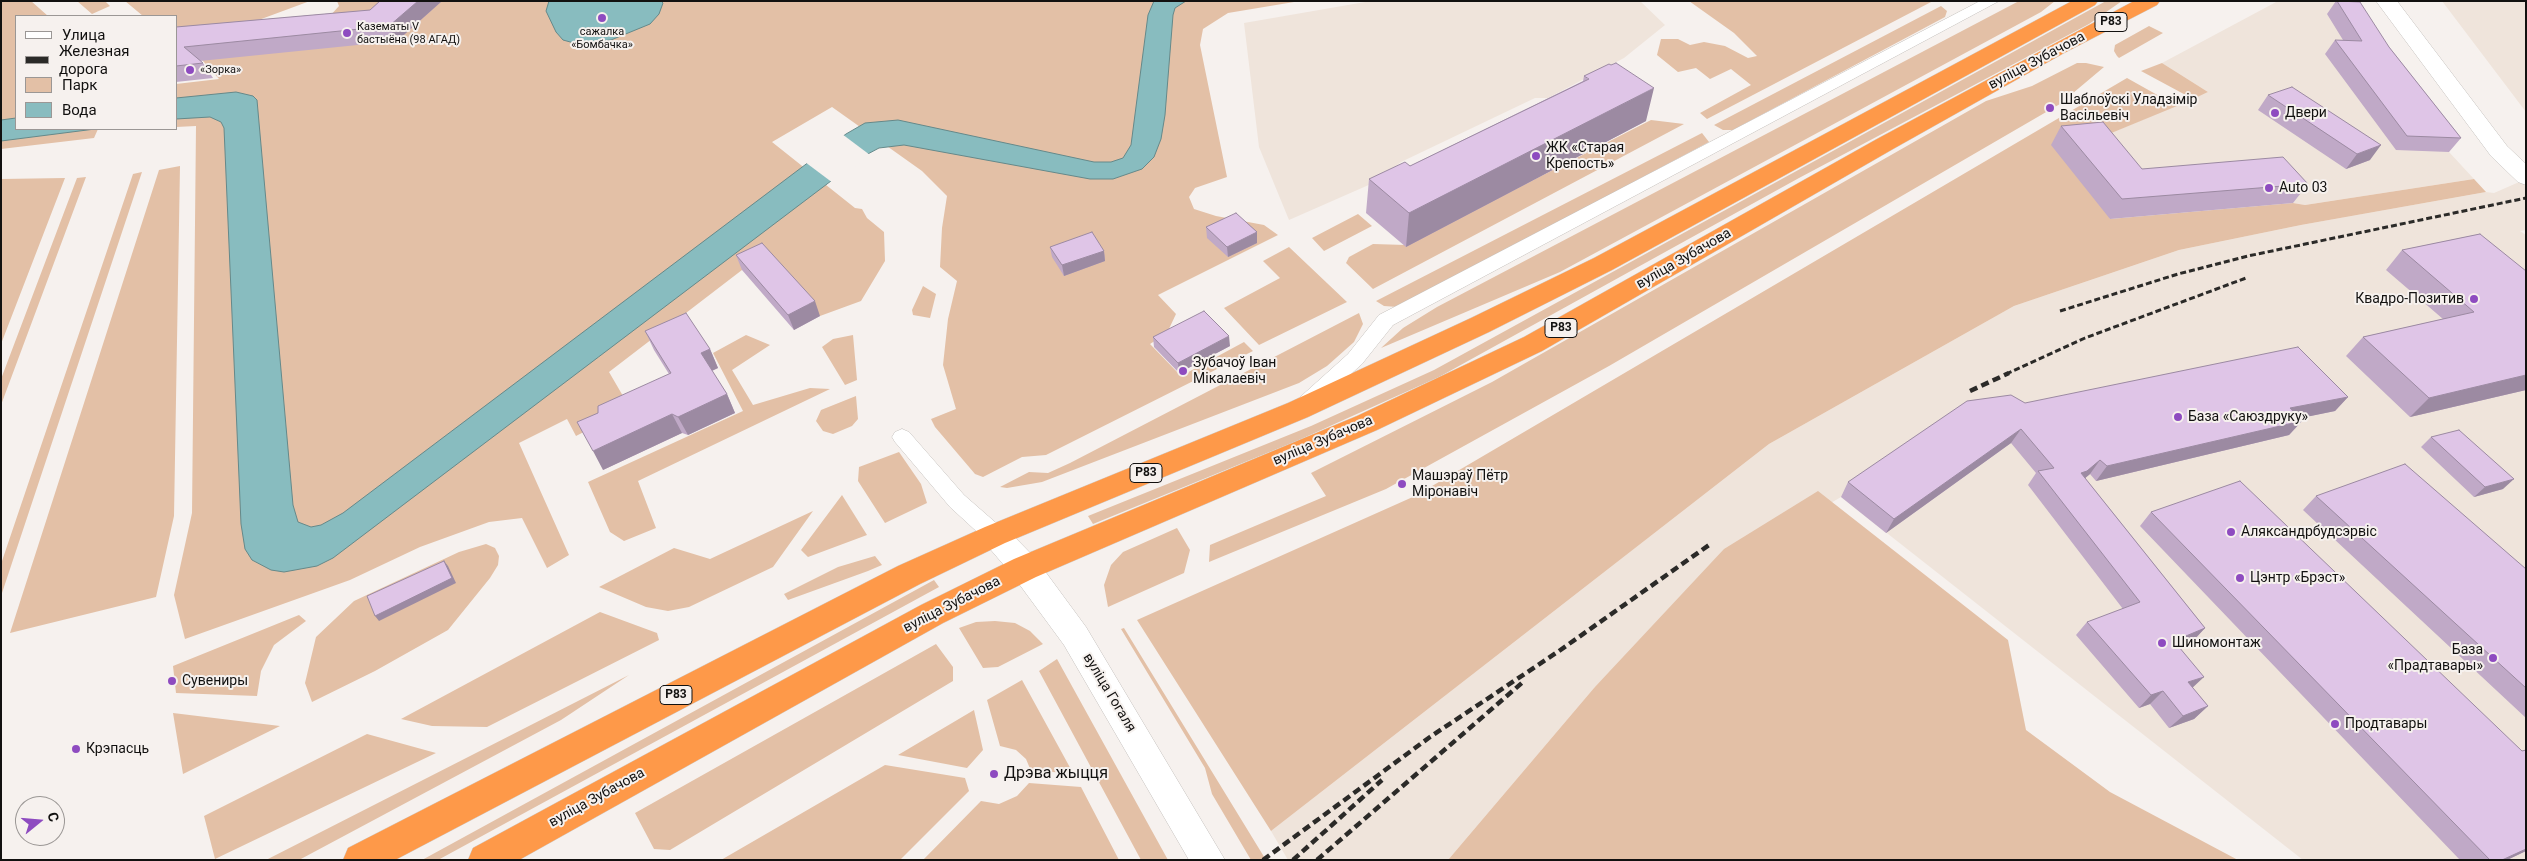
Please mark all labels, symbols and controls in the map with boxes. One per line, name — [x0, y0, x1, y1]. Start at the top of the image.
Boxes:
marker: сажалка «Бомбачка» — [596, 12, 608, 24]
road number: Р83 — [2095, 13, 2127, 32]
legend — [15, 15, 178, 130]
place label: Казематы V бастыёна (98 АГАД) — [357, 20, 460, 46]
place label: сажалка «Бомбачка» — [571, 25, 633, 51]
text: Улица — [62, 26, 105, 44]
marker: Казематы V бастыёна (98 АГАД) — [341, 27, 353, 39]
street label: вуліца Зубачова — [1986, 29, 2088, 93]
text: Железная дорога — [59, 42, 130, 78]
place label: «Зорка» — [200, 63, 241, 77]
marker: «Зорка» — [184, 64, 196, 76]
text: Парк — [62, 76, 97, 94]
place label: Шаблоўскі Уладзімір Васільевіч — [2060, 92, 2197, 124]
text: Вода — [62, 101, 97, 119]
marker: Шаблоўскі Уладзімір Васільевіч — [2044, 102, 2056, 114]
place label: Двери — [2285, 105, 2327, 121]
marker: Двери — [2269, 107, 2281, 119]
place label: ЖК «Старая Крепость» — [1546, 140, 1624, 172]
marker: ЖК «Старая Крепость» — [1530, 150, 1542, 162]
place label: Auto 03 — [2279, 180, 2327, 196]
marker: Auto 03 — [2263, 182, 2275, 194]
street label: вуліца Зубачова — [1634, 225, 1734, 293]
place label: Квадро-Позитив — [2355, 291, 2464, 307]
marker: Квадро-Позитив — [2468, 293, 2480, 305]
road number: Р83 — [1545, 318, 1577, 338]
place label: Зубачоў Іван Мікалаевіч — [1193, 355, 1276, 388]
marker: Зубачоў Іван Мікалаевіч — [1177, 365, 1189, 377]
place label: База «Саюздруку» — [2188, 409, 2308, 425]
marker: База «Саюздруку» — [2172, 411, 2184, 423]
street label: вуліца Зубачова — [1271, 412, 1375, 470]
road number: Р83 — [1130, 463, 1162, 482]
place label: Машэраў Пётр Міронавіч — [1412, 468, 1508, 501]
marker: Машэраў Пётр Міронавіч — [1396, 478, 1408, 490]
place label: Аляксандрбудсэрвіс — [2241, 524, 2377, 540]
marker: Аляксандрбудсэрвіс — [2225, 526, 2237, 538]
place label: Цэнтр «Брэст» — [2250, 570, 2345, 586]
marker: Цэнтр «Брэст» — [2234, 572, 2246, 584]
street label: вуліца Зубачова — [901, 573, 1003, 637]
place label: Шиномонтаж — [2172, 635, 2261, 651]
marker: Шиномонтаж — [2156, 637, 2168, 649]
place label: База «Прадтавары» — [2387, 642, 2483, 674]
street label: вуліца Гогаля — [1079, 651, 1139, 735]
marker: База «Прадтавары» — [2487, 652, 2499, 664]
place label: Сувениры — [182, 673, 248, 689]
marker: Сувениры — [166, 675, 178, 687]
road number: Р83 — [660, 686, 692, 704]
place label: Продтавары — [2345, 716, 2427, 732]
marker: Продтавары — [2329, 718, 2341, 730]
place label: Крэпасць — [86, 741, 149, 757]
marker: Крэпасць — [70, 743, 82, 755]
place label: Дрэва жыцця — [1004, 764, 1108, 784]
street label: вуліца Зубачова — [546, 765, 648, 831]
marker: Дрэва жыцця — [988, 768, 1000, 780]
north arrow — [15, 796, 65, 846]
text: С — [44, 810, 62, 824]

